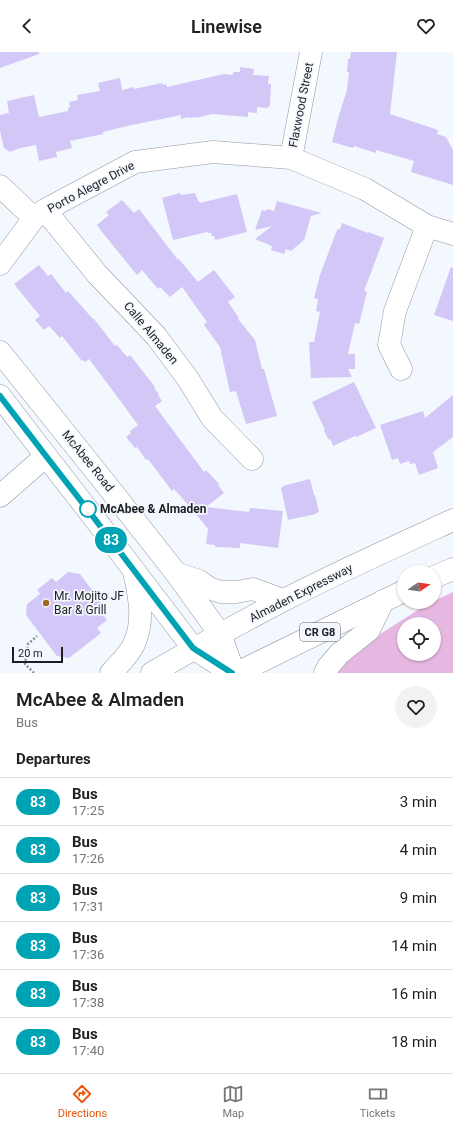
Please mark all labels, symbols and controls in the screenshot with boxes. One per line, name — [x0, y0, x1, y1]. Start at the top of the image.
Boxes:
icon: back — [16, 15, 38, 37]
icon: heart — [415, 15, 437, 37]
text: Linewise — [191, 16, 262, 37]
street label: Flaxwood Street — [286, 61, 316, 149]
street label: Porto Alegre Drive — [45, 158, 137, 216]
street label: Calle Almaden — [121, 299, 181, 367]
street label: McAbee Road — [59, 428, 117, 494]
marker: McAbee & Almaden — [79, 500, 97, 518]
place label: McAbee & Almaden — [100, 502, 207, 516]
line badge: 83 — [93, 527, 129, 553]
text: 83 — [103, 532, 119, 548]
street label: Almaden Expressway — [247, 561, 355, 625]
north arrow — [397, 565, 441, 609]
map controls — [397, 565, 441, 661]
place label: Mr. Mojito JF Bar & Grill — [54, 589, 124, 617]
marker: Mr. Mojito JF Bar & Grill — [41, 598, 51, 608]
button: locate — [397, 617, 441, 661]
road number: CR G8 — [300, 623, 340, 641]
scale bar — [12, 645, 63, 664]
text: 20 m — [18, 647, 43, 660]
button: heart — [395, 686, 437, 728]
text: McAbee & Almaden — [16, 688, 184, 711]
text: Bus — [16, 715, 38, 730]
text: Departures — [16, 750, 91, 768]
text: Bus — [72, 785, 98, 803]
text: 3 min — [400, 793, 437, 811]
text: 83 — [30, 794, 46, 810]
text: 17:25 — [72, 803, 104, 818]
text: Bus — [72, 833, 98, 851]
text: 4 min — [400, 841, 437, 859]
text: 83 — [30, 842, 46, 858]
text: 17:26 — [72, 851, 104, 866]
text: Bus — [72, 881, 98, 899]
text: 9 min — [400, 889, 437, 907]
text: 83 — [30, 890, 46, 906]
text: 17:31 — [72, 899, 104, 914]
text: Bus — [72, 929, 98, 947]
text: 14 min — [391, 937, 437, 955]
text: 83 — [30, 938, 46, 954]
text: 17:36 — [72, 947, 104, 962]
text: Bus — [72, 977, 98, 995]
text: 16 min — [391, 985, 437, 1003]
text: 83 — [30, 986, 46, 1002]
text: 17:38 — [72, 995, 104, 1010]
text: Bus — [72, 1025, 98, 1043]
text: 18 min — [391, 1033, 437, 1051]
text: 83 — [30, 1034, 46, 1050]
text: 17:40 — [72, 1043, 104, 1058]
tab: Directions — [58, 1083, 107, 1120]
tab: Map — [222, 1083, 244, 1120]
tab: Tickets — [360, 1083, 395, 1120]

